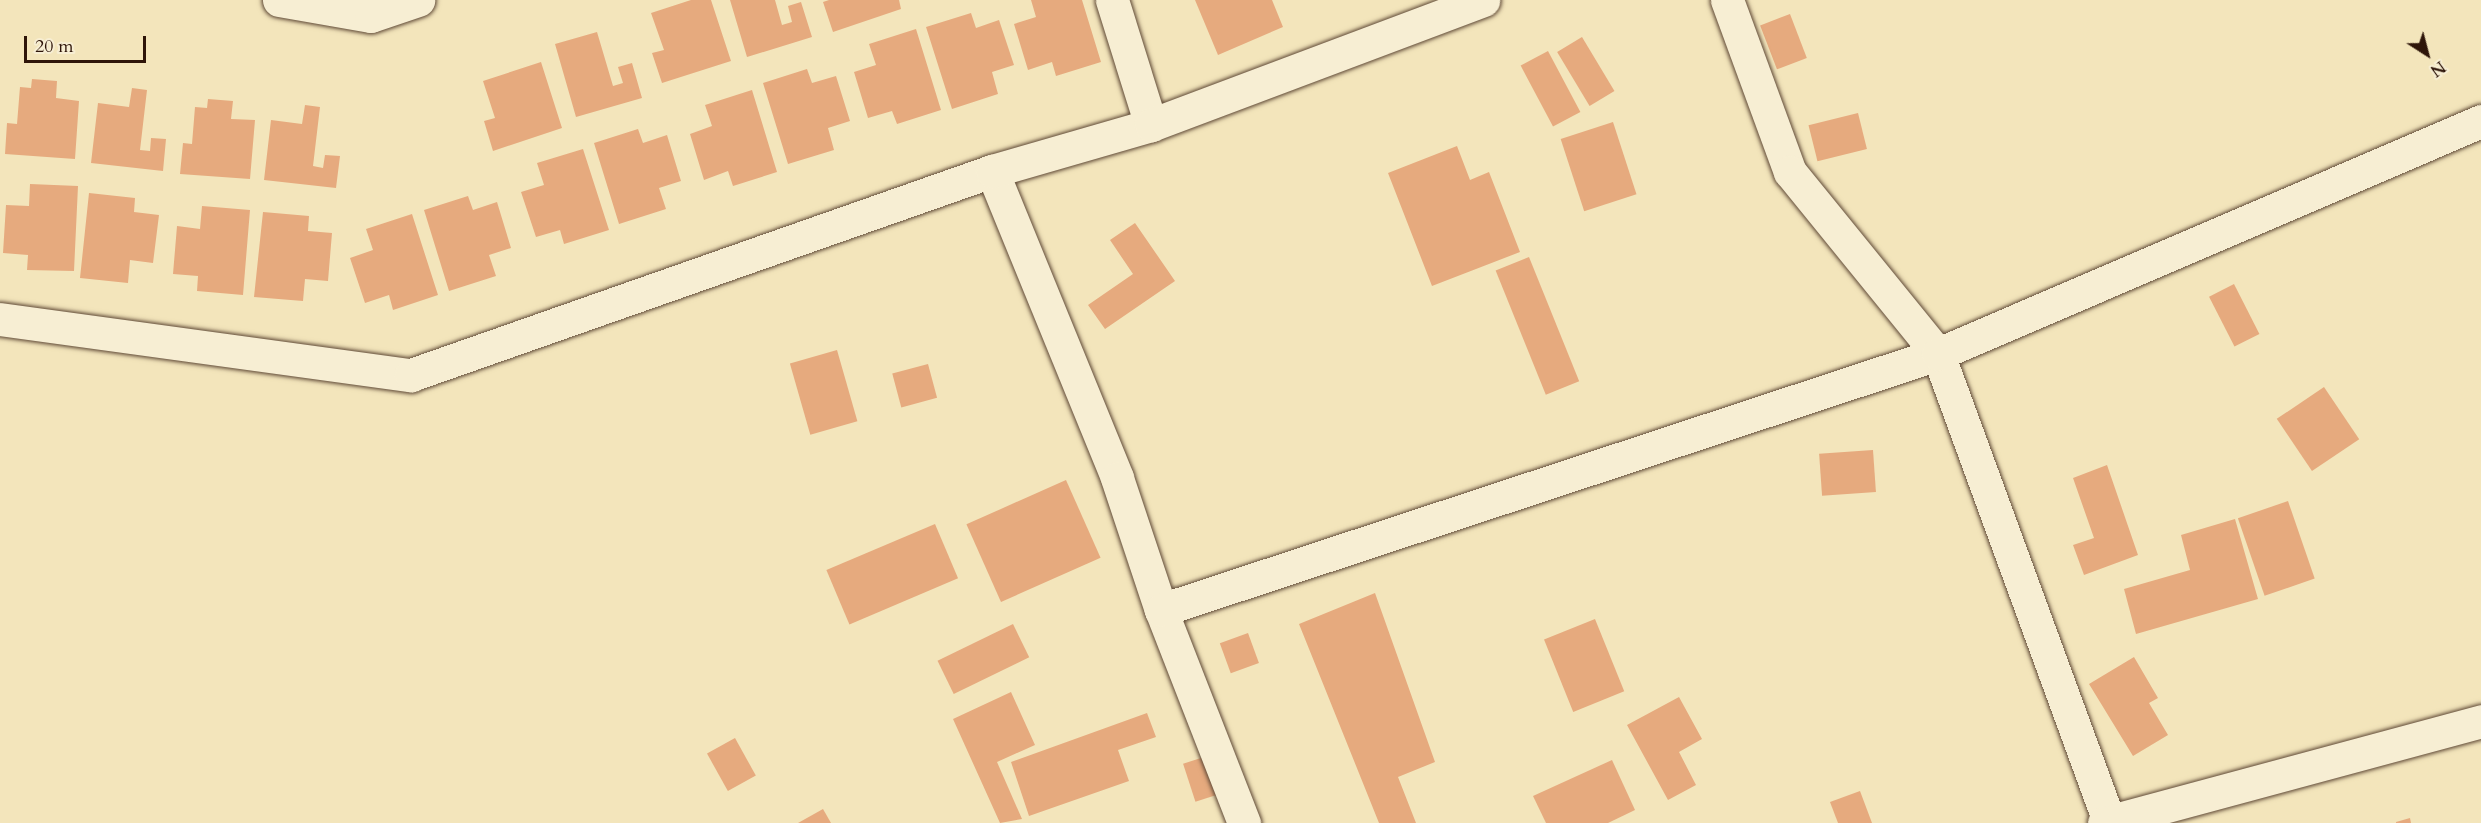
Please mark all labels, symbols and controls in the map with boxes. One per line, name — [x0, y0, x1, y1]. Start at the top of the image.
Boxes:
scale bar — [27, 24, 148, 62]
north arrow — [2397, 24, 2457, 84]
text: 20 m — [35, 34, 74, 59]
text: N — [2426, 56, 2450, 82]

